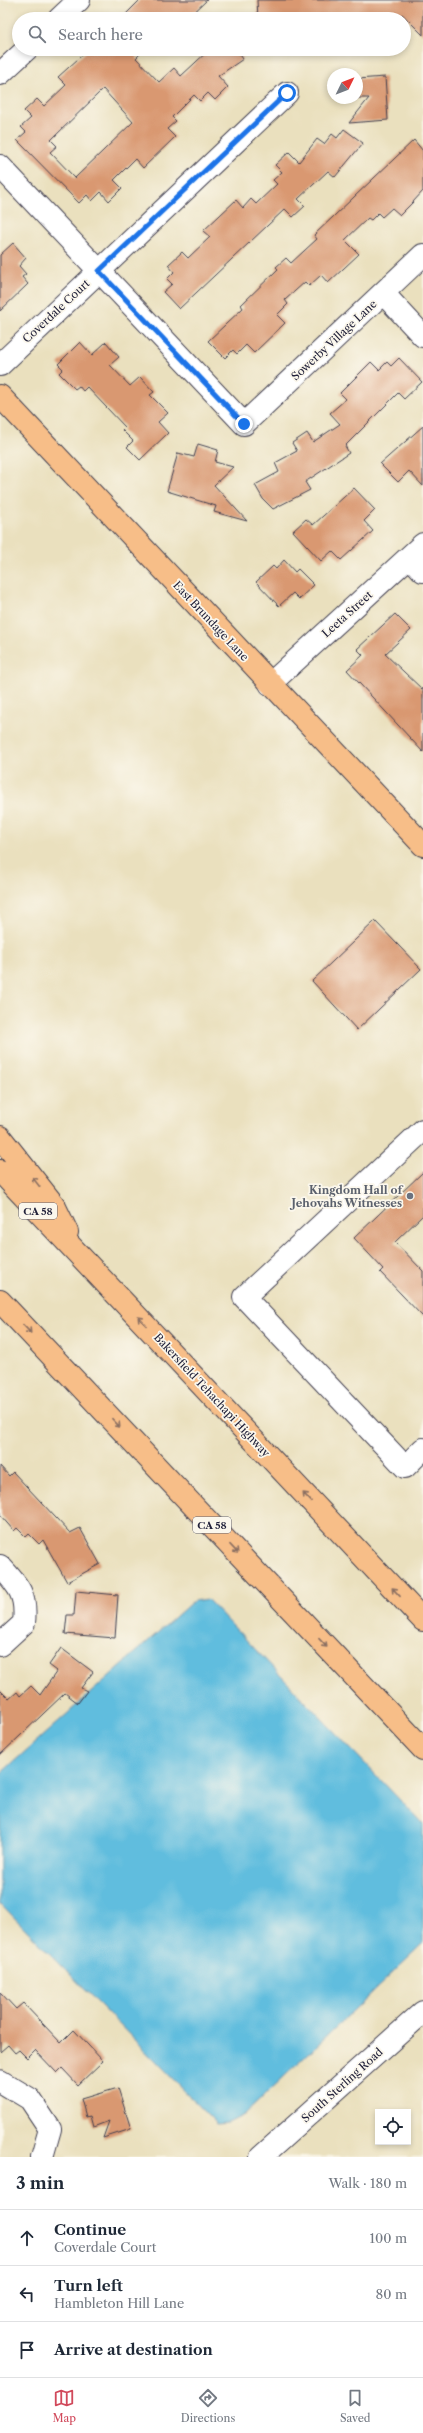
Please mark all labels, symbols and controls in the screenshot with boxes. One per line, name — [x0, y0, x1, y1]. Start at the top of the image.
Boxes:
search box — [12, 12, 411, 56]
icon: search — [26, 23, 48, 45]
text: Search here — [58, 25, 143, 44]
north arrow — [327, 68, 363, 104]
route start — [278, 84, 296, 102]
street label: Coverdale Court — [20, 276, 93, 346]
street label: Sowerby Village Lane — [288, 297, 380, 383]
route end — [235, 415, 253, 433]
street label: East Brundage Lane — [170, 578, 252, 664]
street label: Leeta Street — [319, 588, 375, 640]
one-way arrow — [31, 1177, 40, 1188]
place label: Kingdom Hall of Jehovahs Witnesses — [290, 1183, 403, 1210]
marker: Kingdom Hall of Jehovahs Witnesses — [405, 1191, 415, 1201]
road number: CA 58 — [19, 1203, 57, 1219]
one-way arrow — [137, 1316, 146, 1326]
one-way arrow — [22, 1324, 32, 1334]
street label: Bakersfield Tehachapi Highway — [151, 1330, 274, 1460]
one-way arrow — [111, 1418, 120, 1428]
one-way arrow — [302, 1492, 312, 1502]
road number: CA 58 — [193, 1517, 231, 1533]
one-way arrow — [229, 1543, 238, 1553]
one-way arrow — [391, 1587, 401, 1597]
one-way arrow — [319, 1638, 328, 1648]
street label: South Sterling Road — [298, 2045, 386, 2125]
map controls — [375, 2109, 411, 2145]
button: locate — [375, 2109, 411, 2145]
text: 3 min — [16, 2173, 65, 2193]
text: Walk · 180 m — [328, 2175, 407, 2191]
text: Continue — [54, 2220, 126, 2239]
icon: ahead — [16, 2227, 38, 2249]
text: 100 m — [369, 2230, 407, 2246]
text: Coverdale Court — [54, 2239, 156, 2255]
text: Turn left — [54, 2276, 123, 2295]
icon: left — [16, 2283, 38, 2305]
text: 80 m — [375, 2286, 407, 2302]
text: Hambleton Hill Lane — [54, 2295, 184, 2311]
icon: arrive — [16, 2339, 38, 2361]
text: Arrive at destination — [54, 2340, 213, 2359]
tab: Map — [52, 2387, 76, 2425]
tab: Directions — [181, 2387, 235, 2425]
tab: Saved — [340, 2387, 371, 2425]

